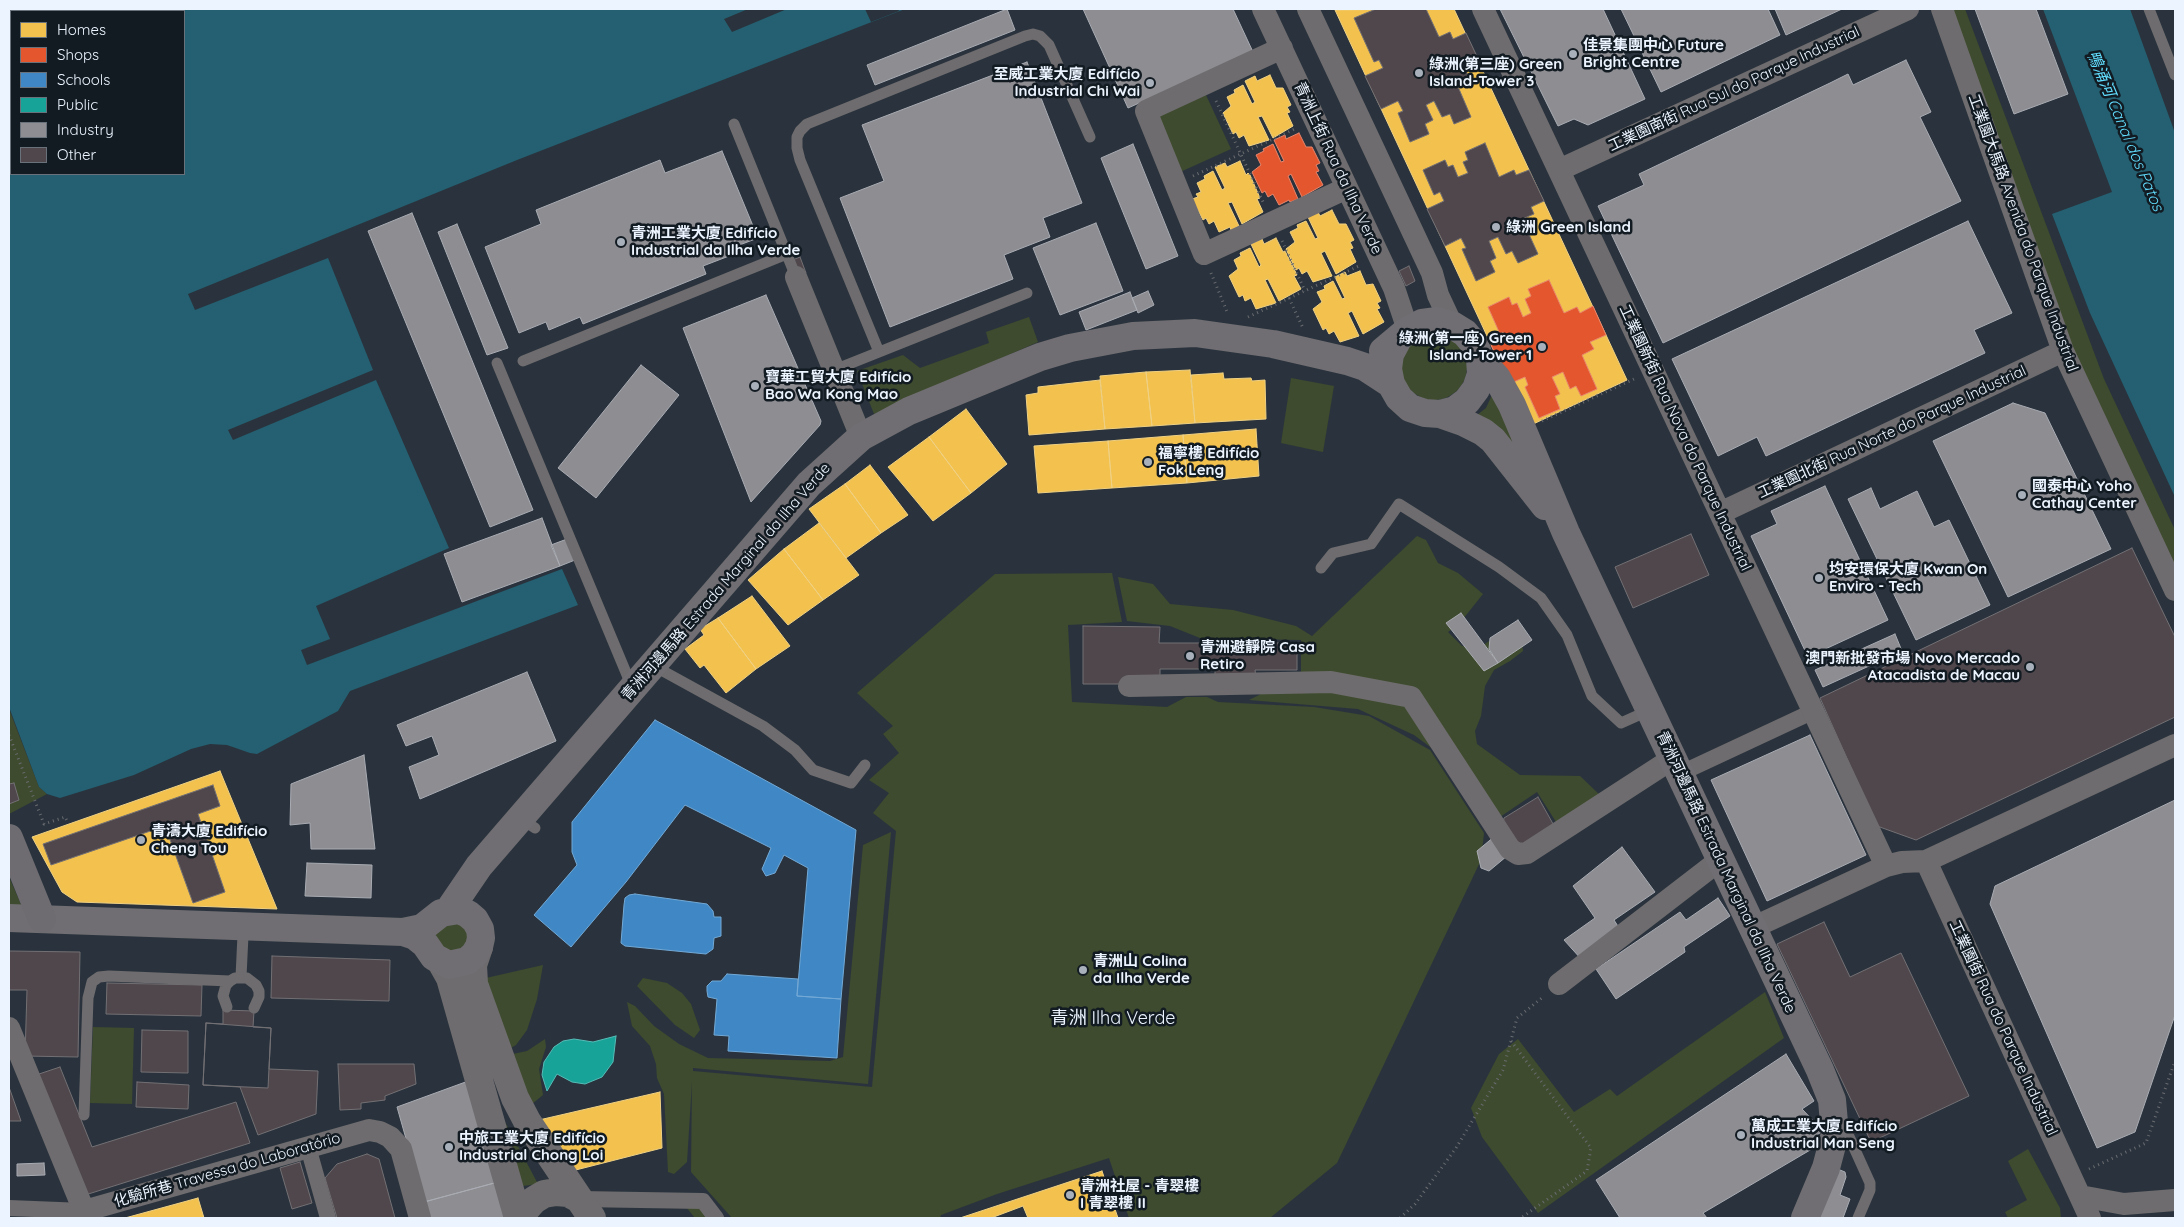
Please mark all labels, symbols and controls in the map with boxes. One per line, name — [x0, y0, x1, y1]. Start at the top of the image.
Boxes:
legend — [10, 10, 185, 175]
text: Homes — [57, 20, 106, 39]
street label: 工業園南街 Rua Sul do Parque Industrial — [1606, 23, 1862, 155]
place label: 佳景集團中心 Future Bright Centre — [1583, 36, 1724, 71]
text: Shops — [57, 45, 99, 64]
marker: 佳景集團中心 Future Bright Centre — [1567, 48, 1579, 60]
water label: 鴨涌河 Canal dos Patos — [2082, 48, 2168, 214]
place label: 綠洲(第三座) Green Island-Tower 3 — [1429, 55, 1562, 90]
place label: 至威工業大廈 Edifício Industrial Chi Wai — [994, 65, 1140, 100]
marker: 綠洲(第三座) Green Island-Tower 3 — [1413, 67, 1425, 79]
text: Schools — [57, 70, 110, 89]
marker: 至威工業大廈 Edifício Industrial Chi Wai — [1144, 77, 1156, 89]
street label: 青洲上街 Rua da Ilha Verde — [1290, 79, 1386, 257]
street label: 工業園大馬路 Avenida do Parque Industrial — [1964, 92, 2082, 374]
text: Public — [57, 95, 98, 114]
text: Industry — [57, 120, 114, 139]
text: Other — [57, 145, 96, 164]
place label: 綠洲 Green Island — [1506, 218, 1631, 236]
marker: 綠洲 Green Island — [1490, 221, 1502, 233]
place label: 青洲工業大廈 Edifício Industrial da Ilha Verde — [631, 224, 800, 259]
marker: 青洲工業大廈 Edifício Industrial da Ilha Verde — [615, 236, 627, 248]
street label: 工業園新街 Rua Nova do Parque Industrial — [1615, 302, 1755, 574]
place label: 綠洲(第一座) Green Island-Tower 1 — [1399, 329, 1532, 364]
marker: 綠洲(第一座) Green Island-Tower 1 — [1536, 341, 1548, 353]
street label: 工業園北街 Rua Norte do Parque Industrial — [1755, 362, 2029, 502]
place label: 寶華工貿大廈 Edifício Bao Wa Kong Mao — [765, 368, 911, 403]
marker: 寶華工貿大廈 Edifício Bao Wa Kong Mao — [749, 380, 761, 392]
place label: 福寧樓 Edifício Fok Leng — [1158, 444, 1259, 479]
marker: 福寧樓 Edifício Fok Leng — [1142, 456, 1154, 468]
street label: 青洲河邊馬路 Estrada Marginal da Ilha Verde — [618, 460, 834, 704]
place label: 國泰中心 Yoho Cathay Center — [2032, 477, 2137, 512]
marker: 國泰中心 Yoho Cathay Center — [2016, 489, 2028, 501]
place label: 均安環保大廈 Kwan On Enviro - Tech — [1829, 560, 1987, 595]
marker: 均安環保大廈 Kwan On Enviro - Tech — [1813, 572, 1825, 584]
place label: 青洲避靜院 Casa Retiro — [1200, 638, 1315, 673]
place label: 澳門新批發市場 Novo Mercado Atacadista de Macau — [1805, 649, 2020, 684]
marker: 青洲避靜院 Casa Retiro — [1184, 650, 1196, 662]
marker: 澳門新批發市場 Novo Mercado Atacadista de Macau — [2024, 661, 2036, 673]
street label: 青洲河邊馬路 Estrada Marginal da Ilha Verde — [1653, 728, 1799, 1016]
place label: 青濤大廈 Edifício Cheng Tou — [151, 822, 267, 857]
marker: 青濤大廈 Edifício Cheng Tou — [135, 834, 147, 846]
street label: 工業園街 Rua do Parque Industrial — [1945, 917, 2061, 1139]
place label: 青洲山 Colina da Ilha Verde — [1093, 952, 1190, 987]
marker: 青洲山 Colina da Ilha Verde — [1077, 964, 1089, 976]
district label: 青洲 Ilha Verde — [1051, 1008, 1175, 1030]
place label: 萬成工業大廈 Edifício Industrial Man Seng — [1751, 1117, 1897, 1152]
street label: 化驗所巷 Travessa do Laboratório — [112, 1129, 342, 1211]
place label: 中旅工業大廈 Edifício Industrial Chong Loi — [459, 1129, 605, 1164]
marker: 萬成工業大廈 Edifício Industrial Man Seng — [1735, 1129, 1747, 1141]
marker: 中旅工業大廈 Edifício Industrial Chong Loi — [443, 1141, 455, 1153]
place label: 青洲社屋 - 青翠樓 I 青翠樓 II — [1080, 1177, 1199, 1212]
marker: 青洲社屋 - 青翠樓 I 青翠樓 II — [1064, 1189, 1076, 1201]

